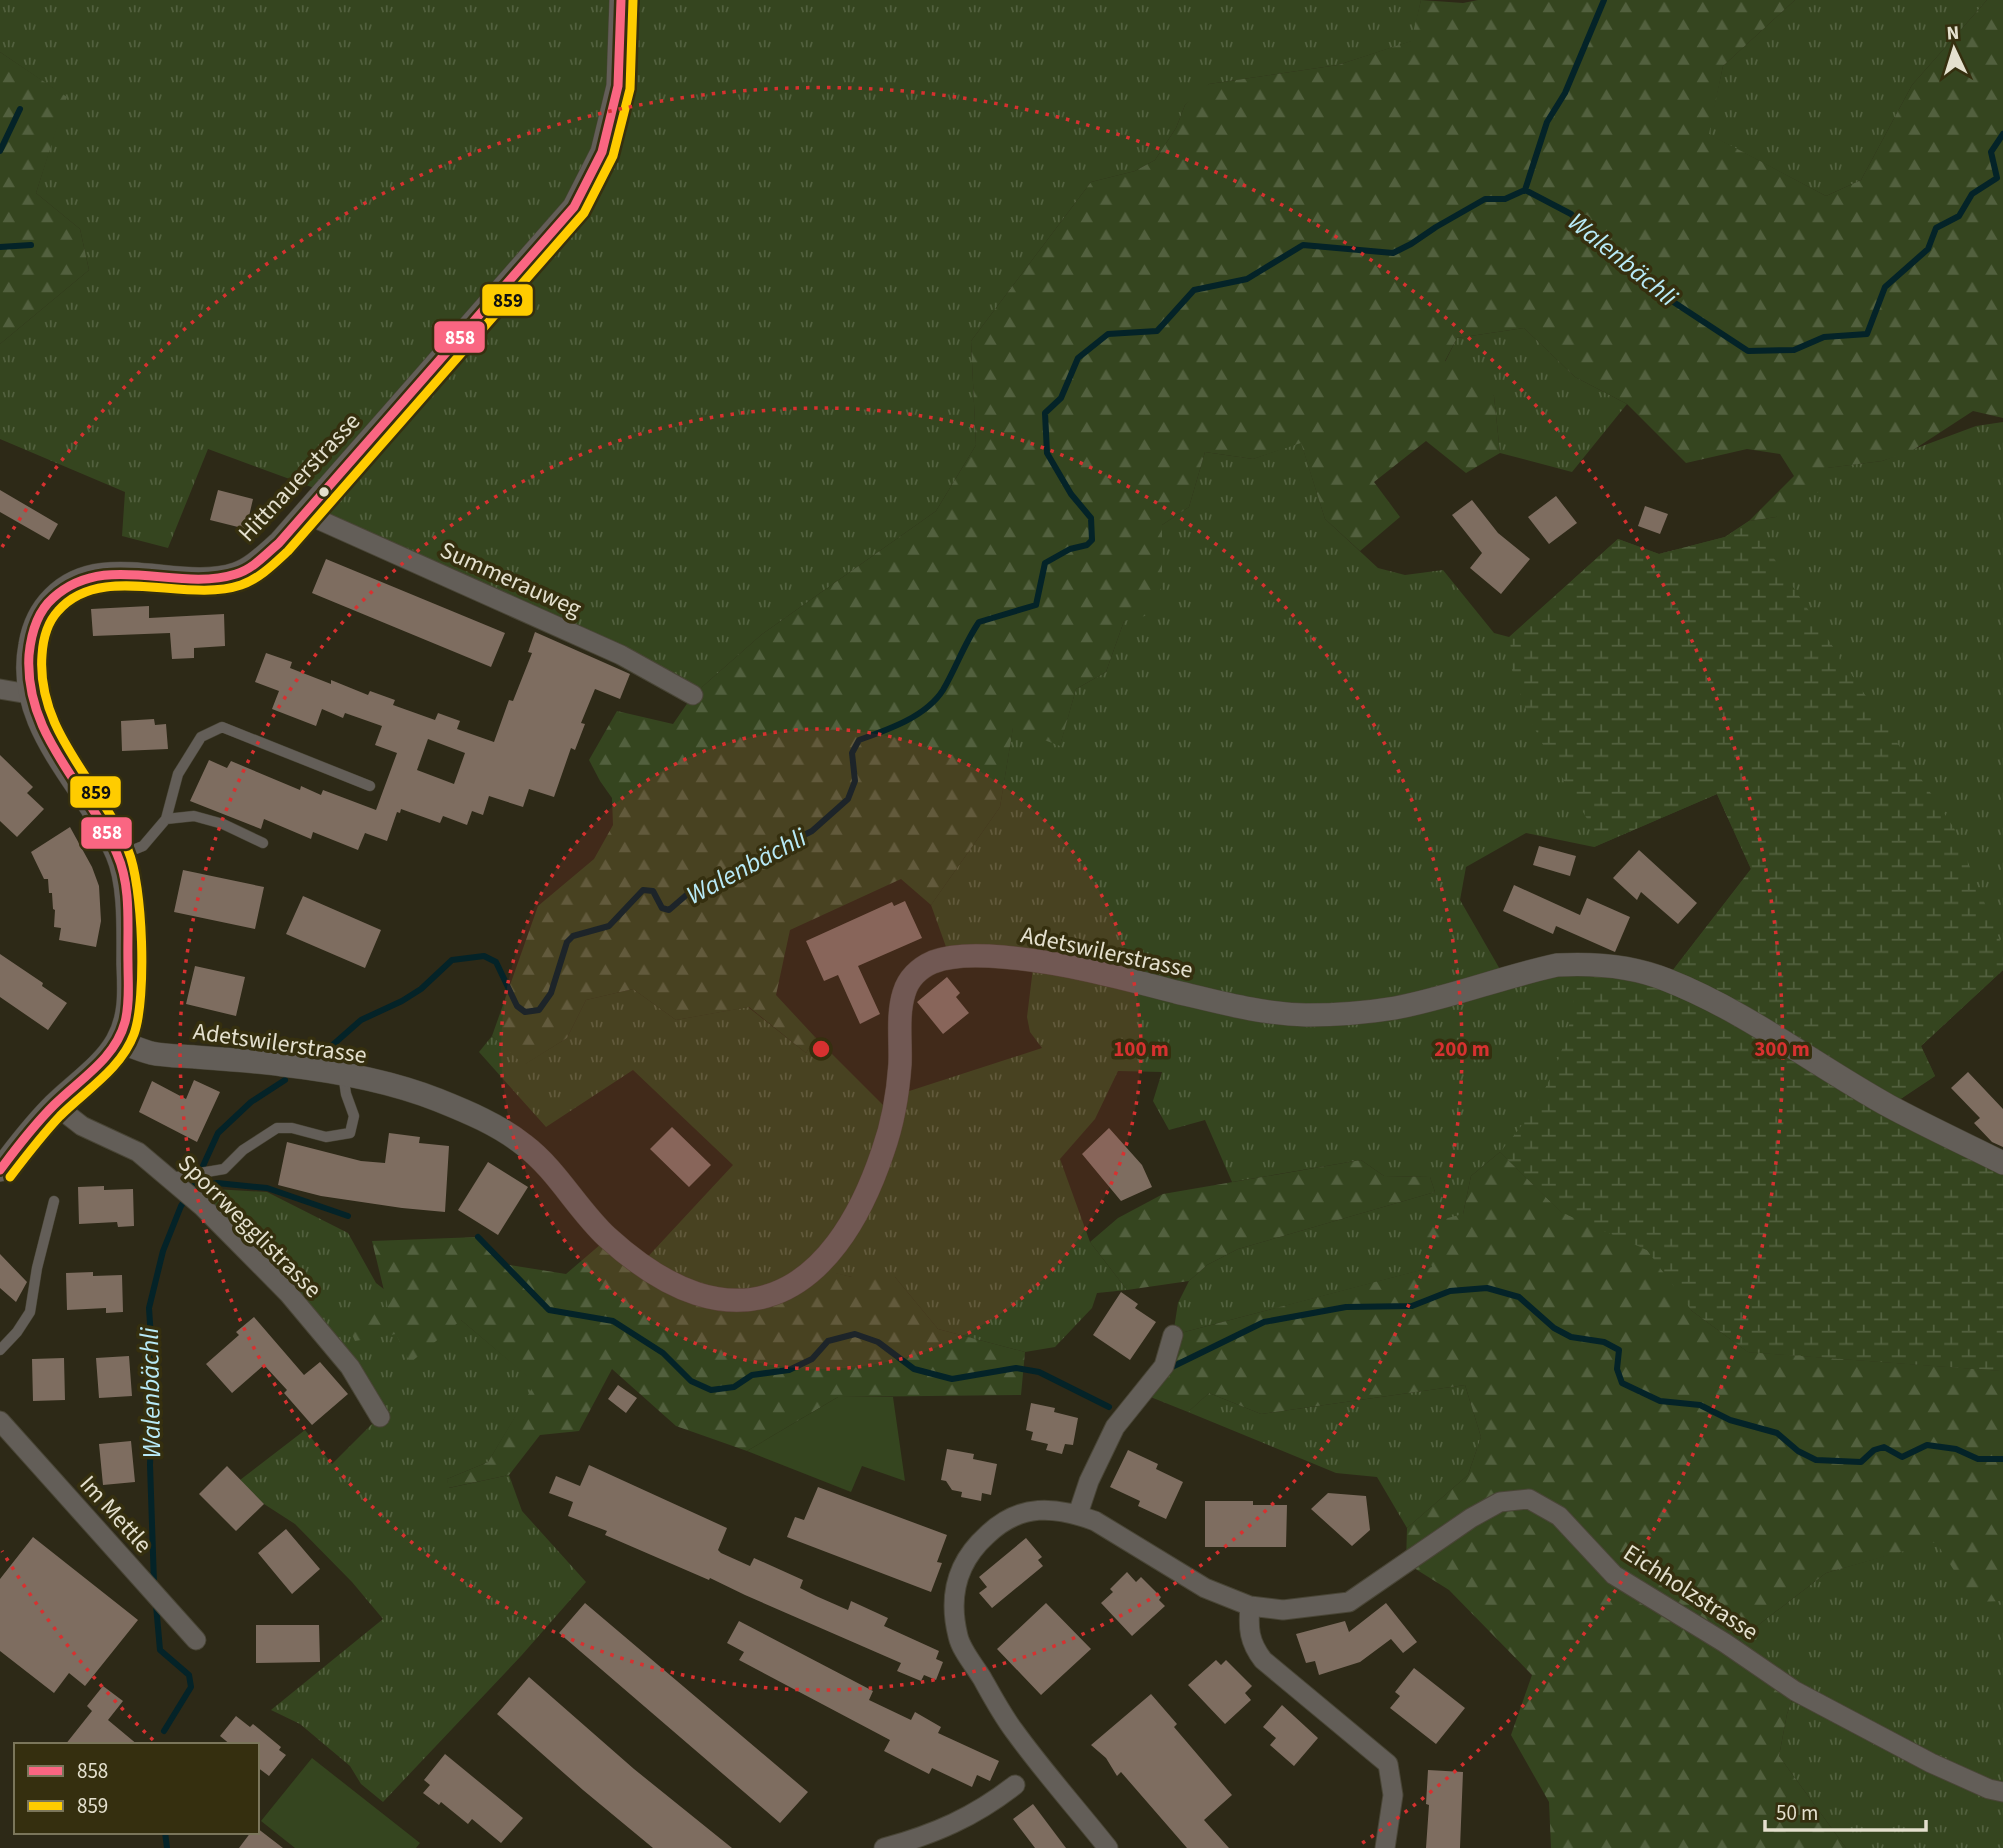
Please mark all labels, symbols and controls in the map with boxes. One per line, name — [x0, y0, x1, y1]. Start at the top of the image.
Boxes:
north arrow — [1919, 14, 1989, 84]
text: N — [1946, 20, 1960, 47]
water label: Walenbächli — [1560, 204, 1686, 316]
line badge: 859 — [481, 283, 534, 317]
text: 859 — [493, 288, 523, 315]
line badge: 858 — [433, 320, 486, 354]
text: 858 — [445, 325, 475, 352]
street label: Hittnauerstrasse — [230, 405, 369, 550]
unlabelled marker — [317, 485, 331, 499]
street label: Summerauweg — [435, 533, 587, 626]
line badge: 859 — [69, 775, 122, 809]
text: 859 — [81, 780, 111, 807]
line badge: 858 — [80, 816, 133, 850]
water label: Walenbächli — [680, 819, 814, 914]
text: 858 — [92, 820, 122, 847]
street label: Adetswilerstrasse — [1018, 917, 1196, 988]
street label: Adetswilerstrasse — [191, 1014, 369, 1073]
text: 100 m — [1113, 1034, 1169, 1064]
text: 200 m — [1434, 1034, 1490, 1064]
text: 300 m — [1754, 1034, 1810, 1064]
centre of rings — [809, 1037, 833, 1061]
street label: Sporrwegglistrasse — [170, 1146, 330, 1306]
water label: Walenbächli — [131, 1326, 170, 1459]
street label: Im Mettle — [71, 1468, 160, 1561]
street label: Eichholzstrasse — [1616, 1536, 1765, 1649]
legend — [14, 1743, 259, 1834]
text: 858 — [77, 1756, 108, 1786]
scale bar — [1765, 1788, 1926, 1832]
text: 859 — [77, 1791, 108, 1821]
text: 50 m — [1776, 1798, 1818, 1828]

